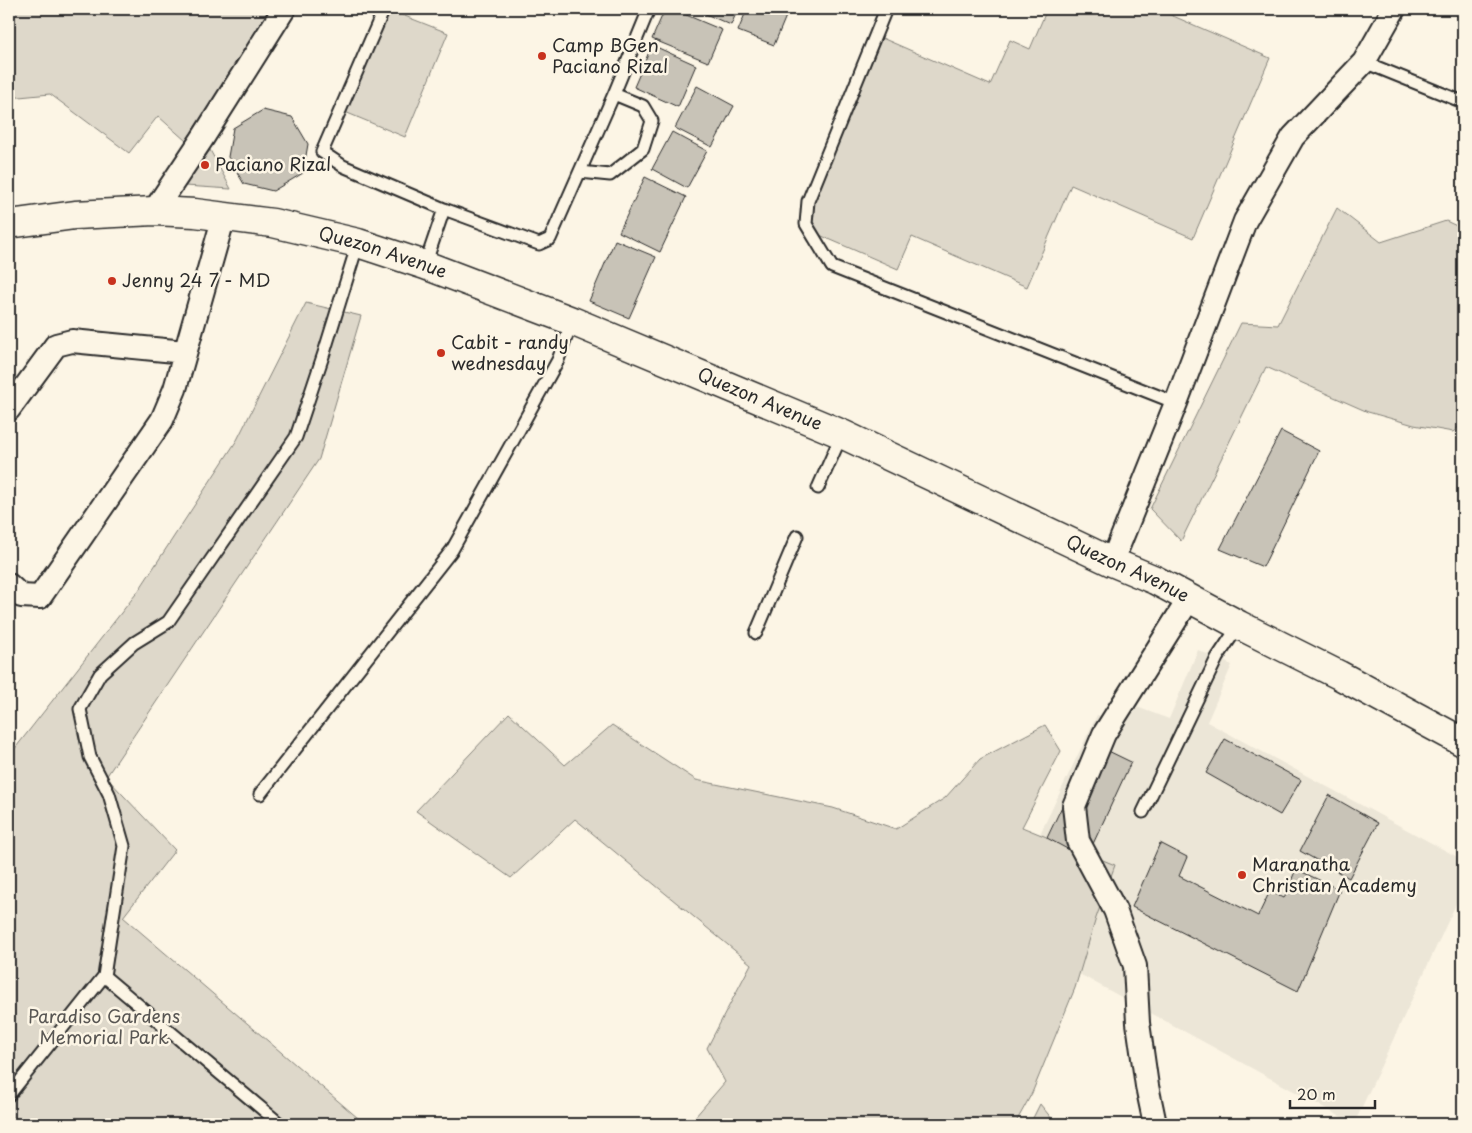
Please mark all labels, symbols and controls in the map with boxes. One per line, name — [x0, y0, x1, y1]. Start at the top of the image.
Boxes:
place label: Camp BGen Paciano Rizal — [552, 31, 668, 79]
marker: Camp BGen Paciano Rizal — [536, 50, 548, 62]
place label: Paciano Rizal — [215, 150, 331, 177]
marker: Paciano Rizal — [199, 159, 211, 171]
street label: Quezon Avenue — [316, 219, 451, 284]
place label: Jenny 24 7 - MD — [122, 266, 271, 293]
marker: Jenny 24 7 - MD — [106, 275, 118, 287]
place label: Cabit - randy wednesday — [451, 328, 569, 376]
marker: Cabit - randy wednesday — [435, 347, 447, 359]
street label: Quezon Avenue — [694, 360, 827, 436]
street label: Quezon Avenue — [1062, 527, 1195, 608]
place label: Maranatha Christian Academy — [1252, 850, 1417, 898]
marker: Maranatha Christian Academy — [1236, 869, 1248, 881]
park label: Paradiso Gardens Memorial Park — [28, 1002, 180, 1050]
scale bar — [1290, 1078, 1374, 1110]
text: 20 m — [1297, 1082, 1336, 1105]

